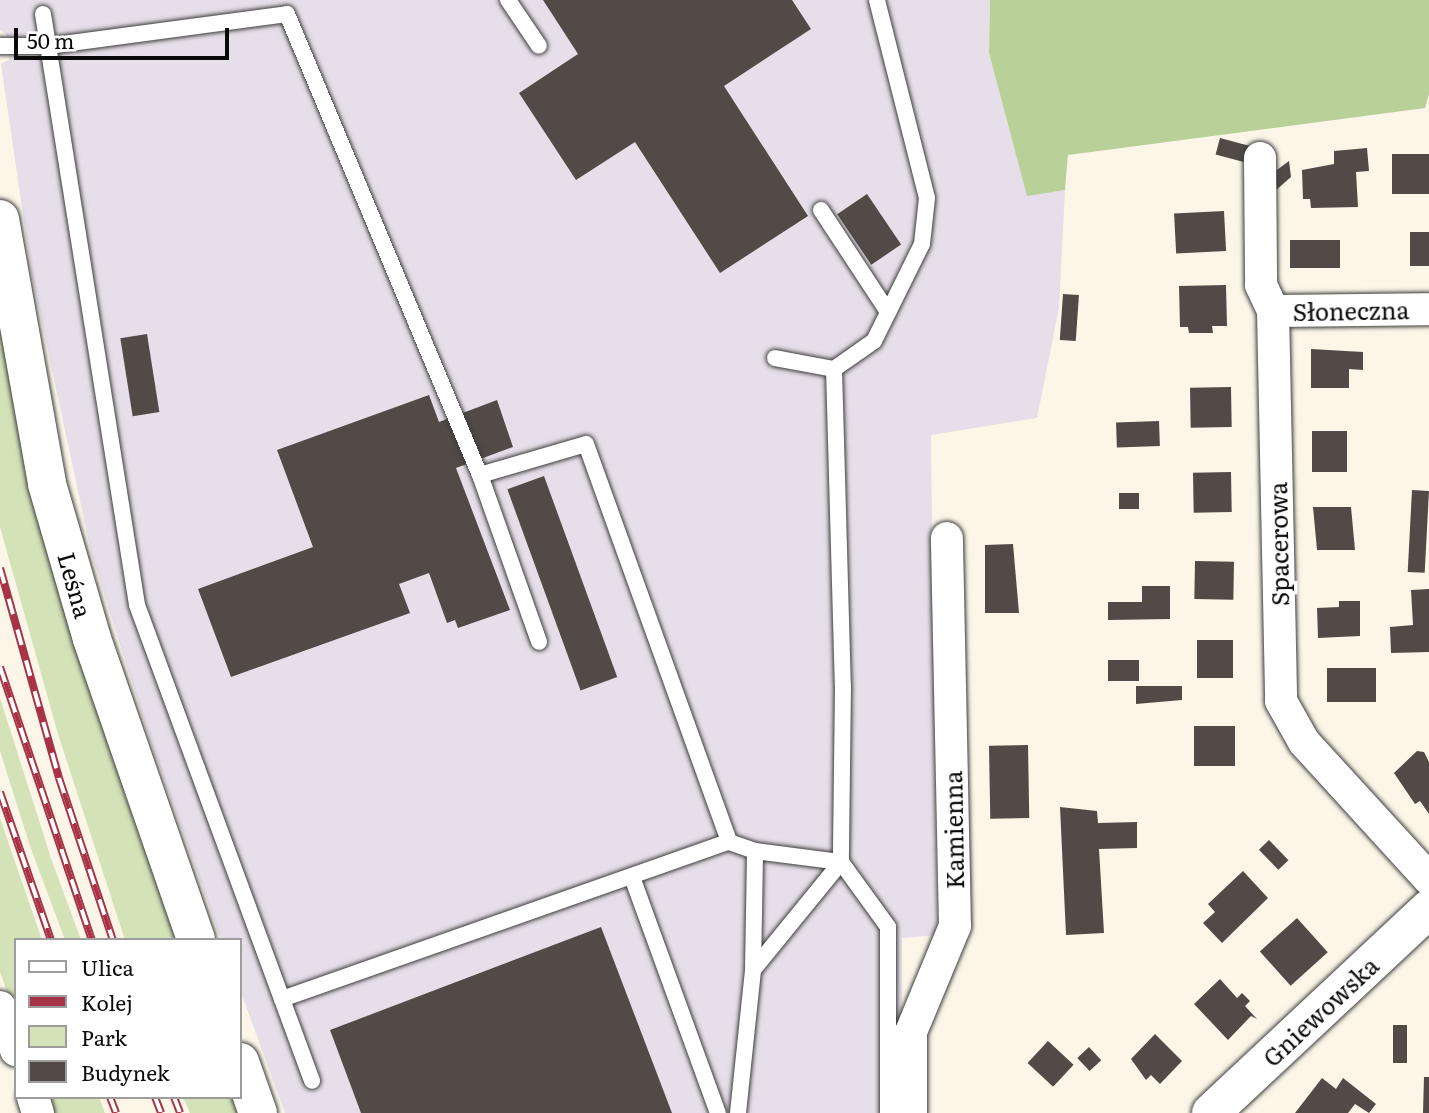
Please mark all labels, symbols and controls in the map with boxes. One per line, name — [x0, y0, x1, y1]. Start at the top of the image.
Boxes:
scale bar — [18, 14, 233, 58]
text: 50 m — [27, 24, 74, 55]
street label: Słoneczna — [1292, 295, 1410, 325]
street label: Spacerowa — [1263, 482, 1293, 606]
street label: Leśna — [53, 549, 99, 621]
street label: Kamienna — [938, 771, 968, 889]
legend — [14, 938, 242, 1099]
street label: Gniewowska — [1256, 950, 1384, 1072]
text: Ulica — [81, 951, 134, 982]
text: Kolej — [81, 986, 133, 1017]
text: Park — [81, 1021, 127, 1052]
text: Budynek — [81, 1056, 170, 1087]

